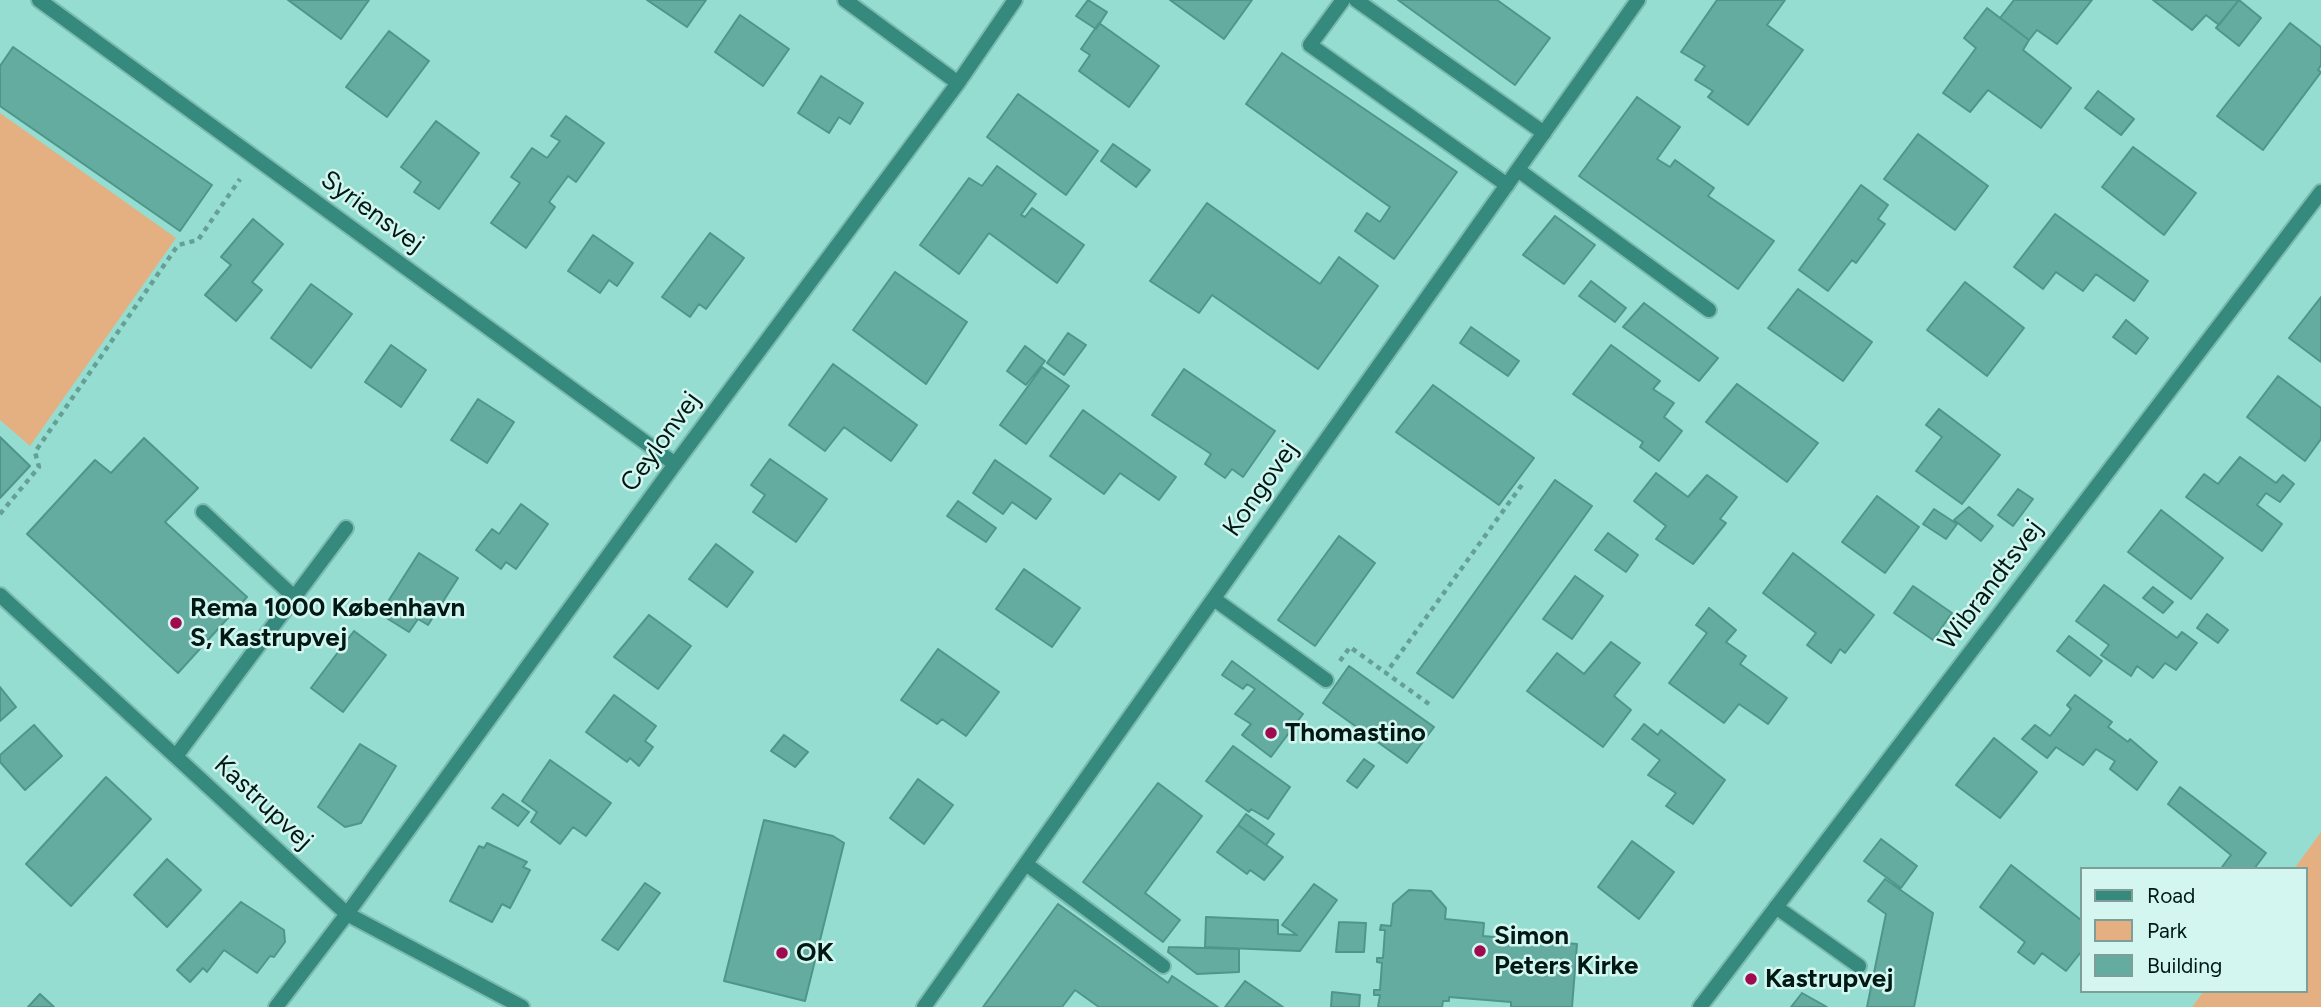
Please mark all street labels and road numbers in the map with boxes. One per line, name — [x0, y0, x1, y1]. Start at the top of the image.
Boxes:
street label: Syriensvej — [314, 164, 430, 260]
street label: Ceylonvej — [614, 386, 708, 498]
street label: Kongovej — [1217, 435, 1305, 543]
street label: Wibrandtsvej — [1932, 514, 2050, 656]
street label: Kastrupvej — [207, 749, 319, 857]

